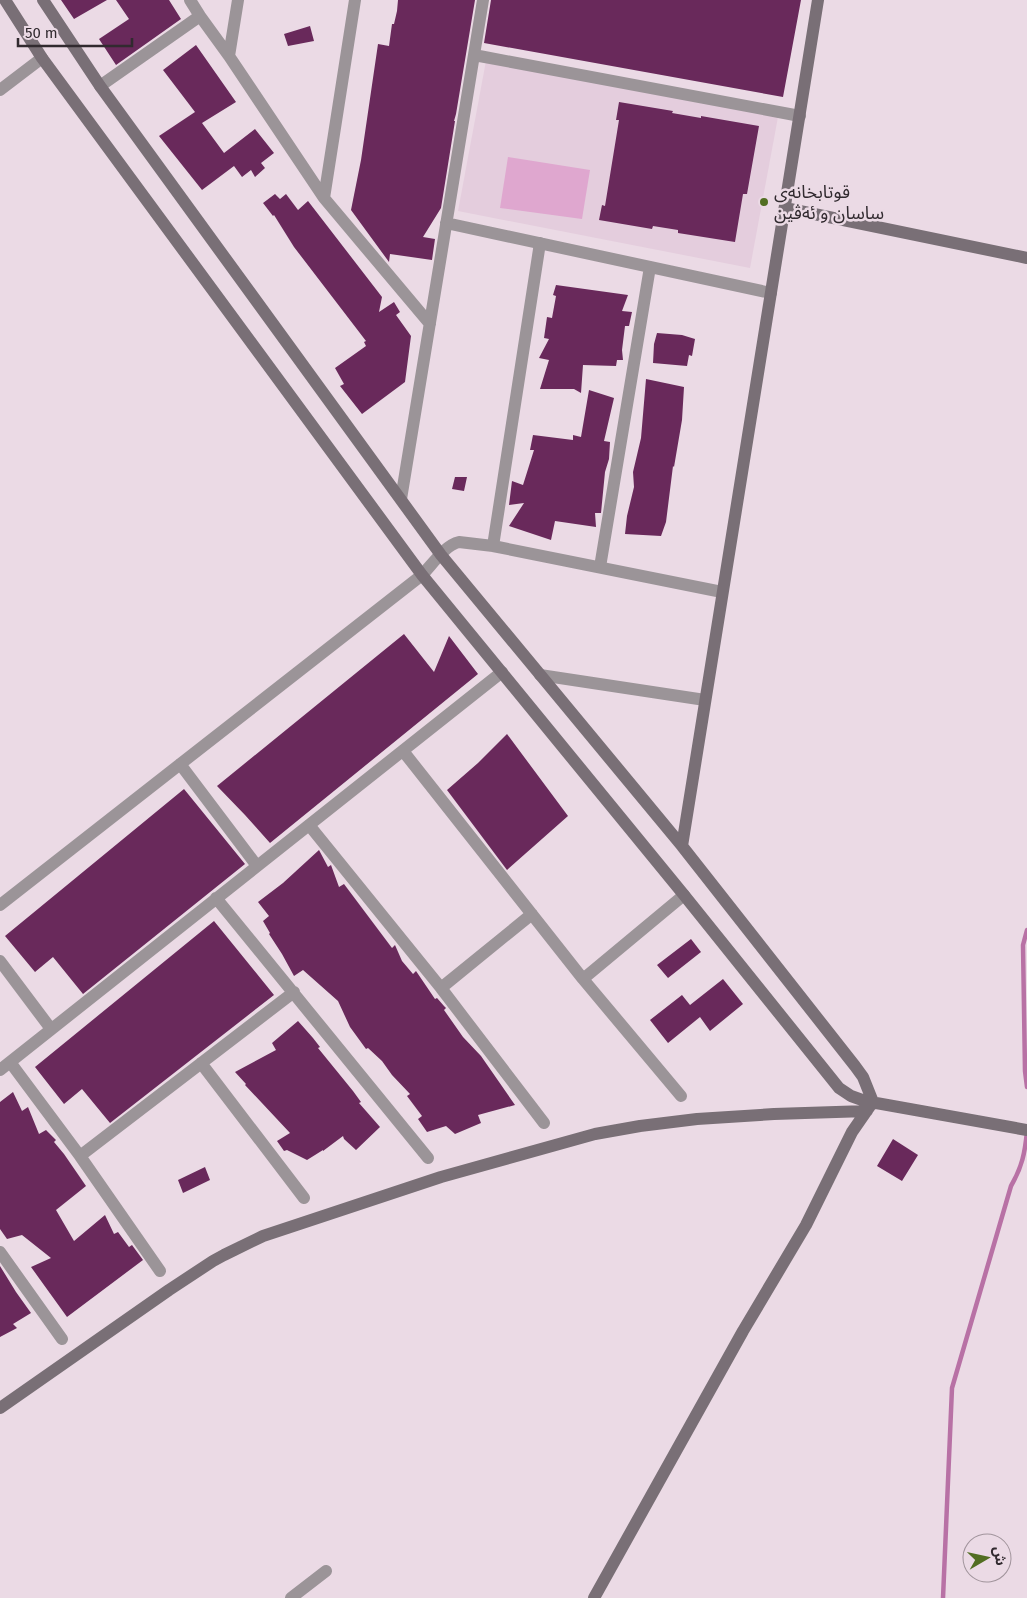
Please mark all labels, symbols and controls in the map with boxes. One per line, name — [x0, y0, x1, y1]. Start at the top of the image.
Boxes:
scale bar — [18, 15, 131, 47]
text: 50 m — [25, 24, 58, 42]
place label: قوتابخانەی ساسان و ئەڤین — [774, 181, 884, 224]
marker: قوتابخانەی ساسان و ئەڤین — [758, 196, 770, 208]
north arrow — [962, 1533, 1012, 1583]
text: ش — [989, 1545, 1009, 1567]

